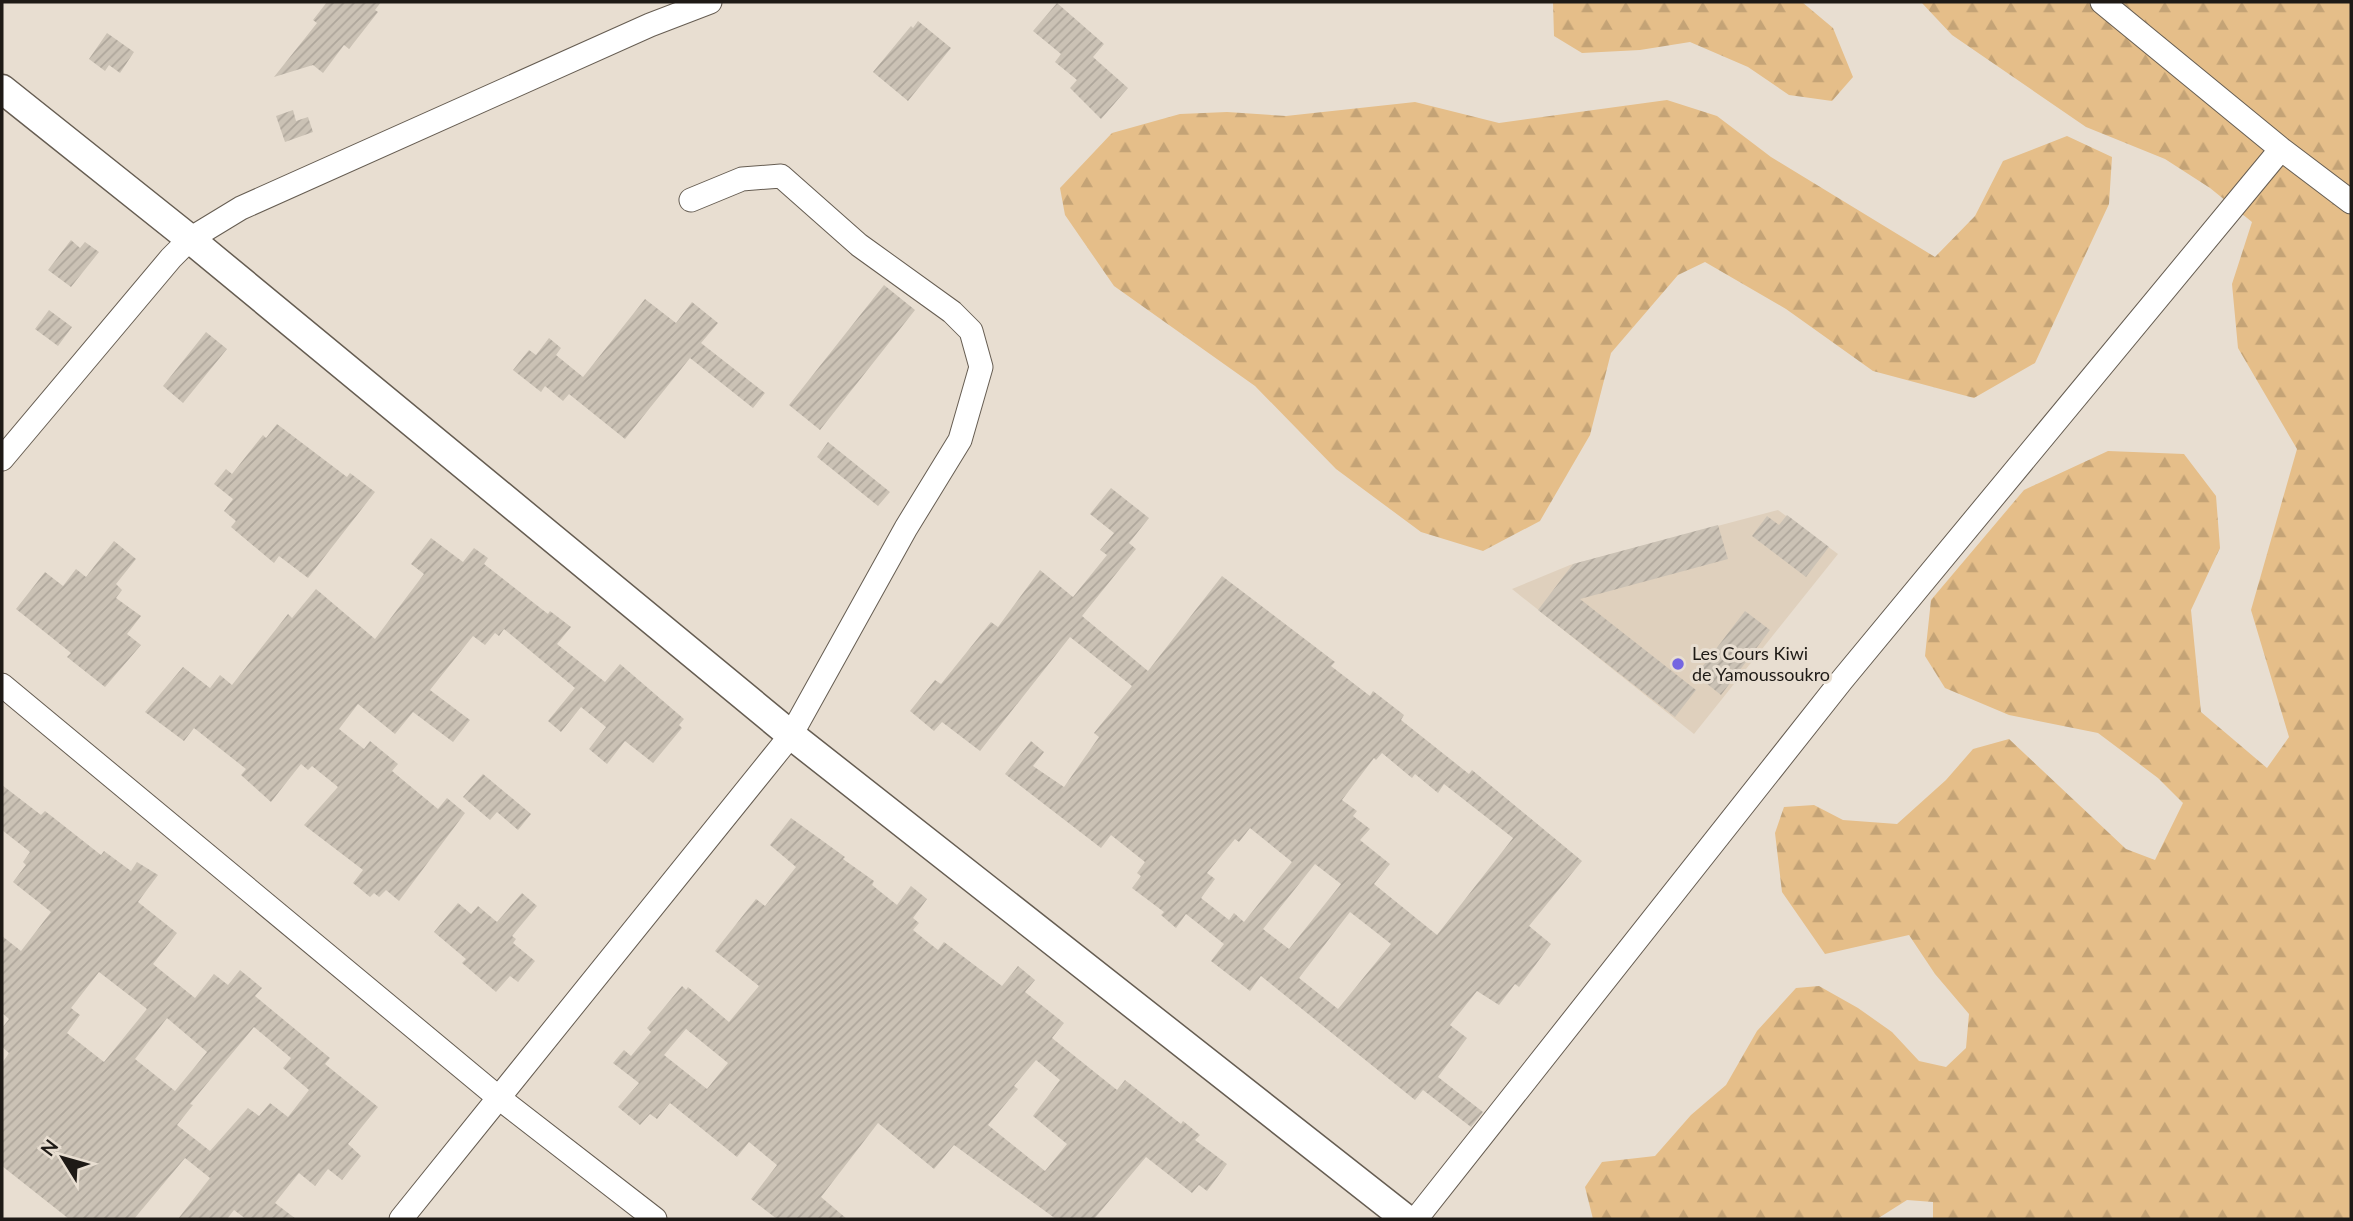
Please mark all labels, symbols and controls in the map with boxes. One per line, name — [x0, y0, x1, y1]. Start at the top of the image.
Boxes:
place label: Les Cours Kiwi de Yamoussoukro — [1692, 642, 1830, 685]
marker: Les Cours Kiwi de Yamoussoukro — [1670, 656, 1686, 672]
north arrow — [28, 1123, 98, 1193]
text: N — [35, 1135, 63, 1160]

